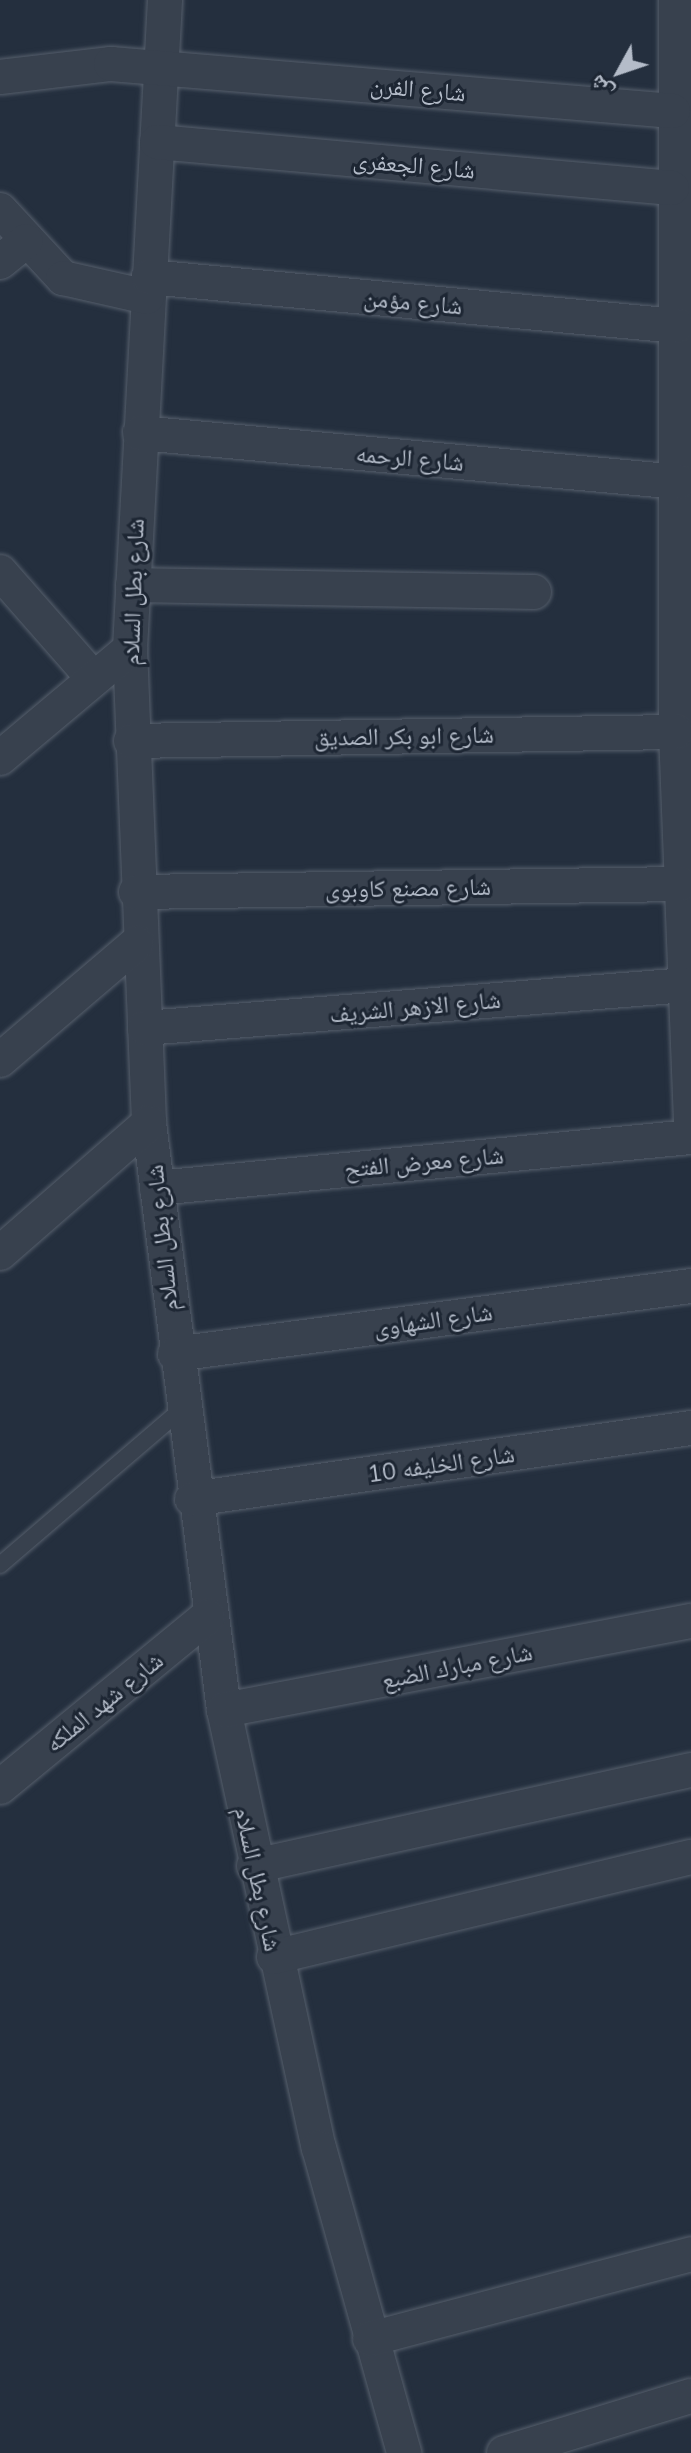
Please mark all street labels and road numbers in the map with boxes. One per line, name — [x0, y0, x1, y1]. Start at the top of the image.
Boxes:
street label: شارع الفرن — [369, 70, 467, 108]
street label: شارع الجعفرى — [352, 145, 476, 185]
street label: شارع مؤمن — [362, 283, 464, 321]
street label: شارع الرحمه — [355, 439, 465, 477]
street label: شارع بطل السلام — [116, 518, 150, 666]
street label: شارع ابو بكر الصديق — [314, 720, 494, 752]
street label: شارع مصنع كاوبوى — [325, 872, 491, 904]
street label: شارع الازهر الشريف — [328, 985, 502, 1029]
street label: شارع معرض الفتح — [343, 1141, 505, 1183]
street label: شارع بطل السلام — [140, 1163, 184, 1313]
street label: شارع الشهاوى — [372, 1297, 494, 1343]
street label: شارع الخليفه 10 — [366, 1439, 516, 1489]
street label: شارع مبارك الضبع — [379, 1637, 535, 1695]
street label: شارع شهد الملكه — [39, 1646, 169, 1758]
street label: شارع بطل السلام — [229, 1804, 287, 1954]

